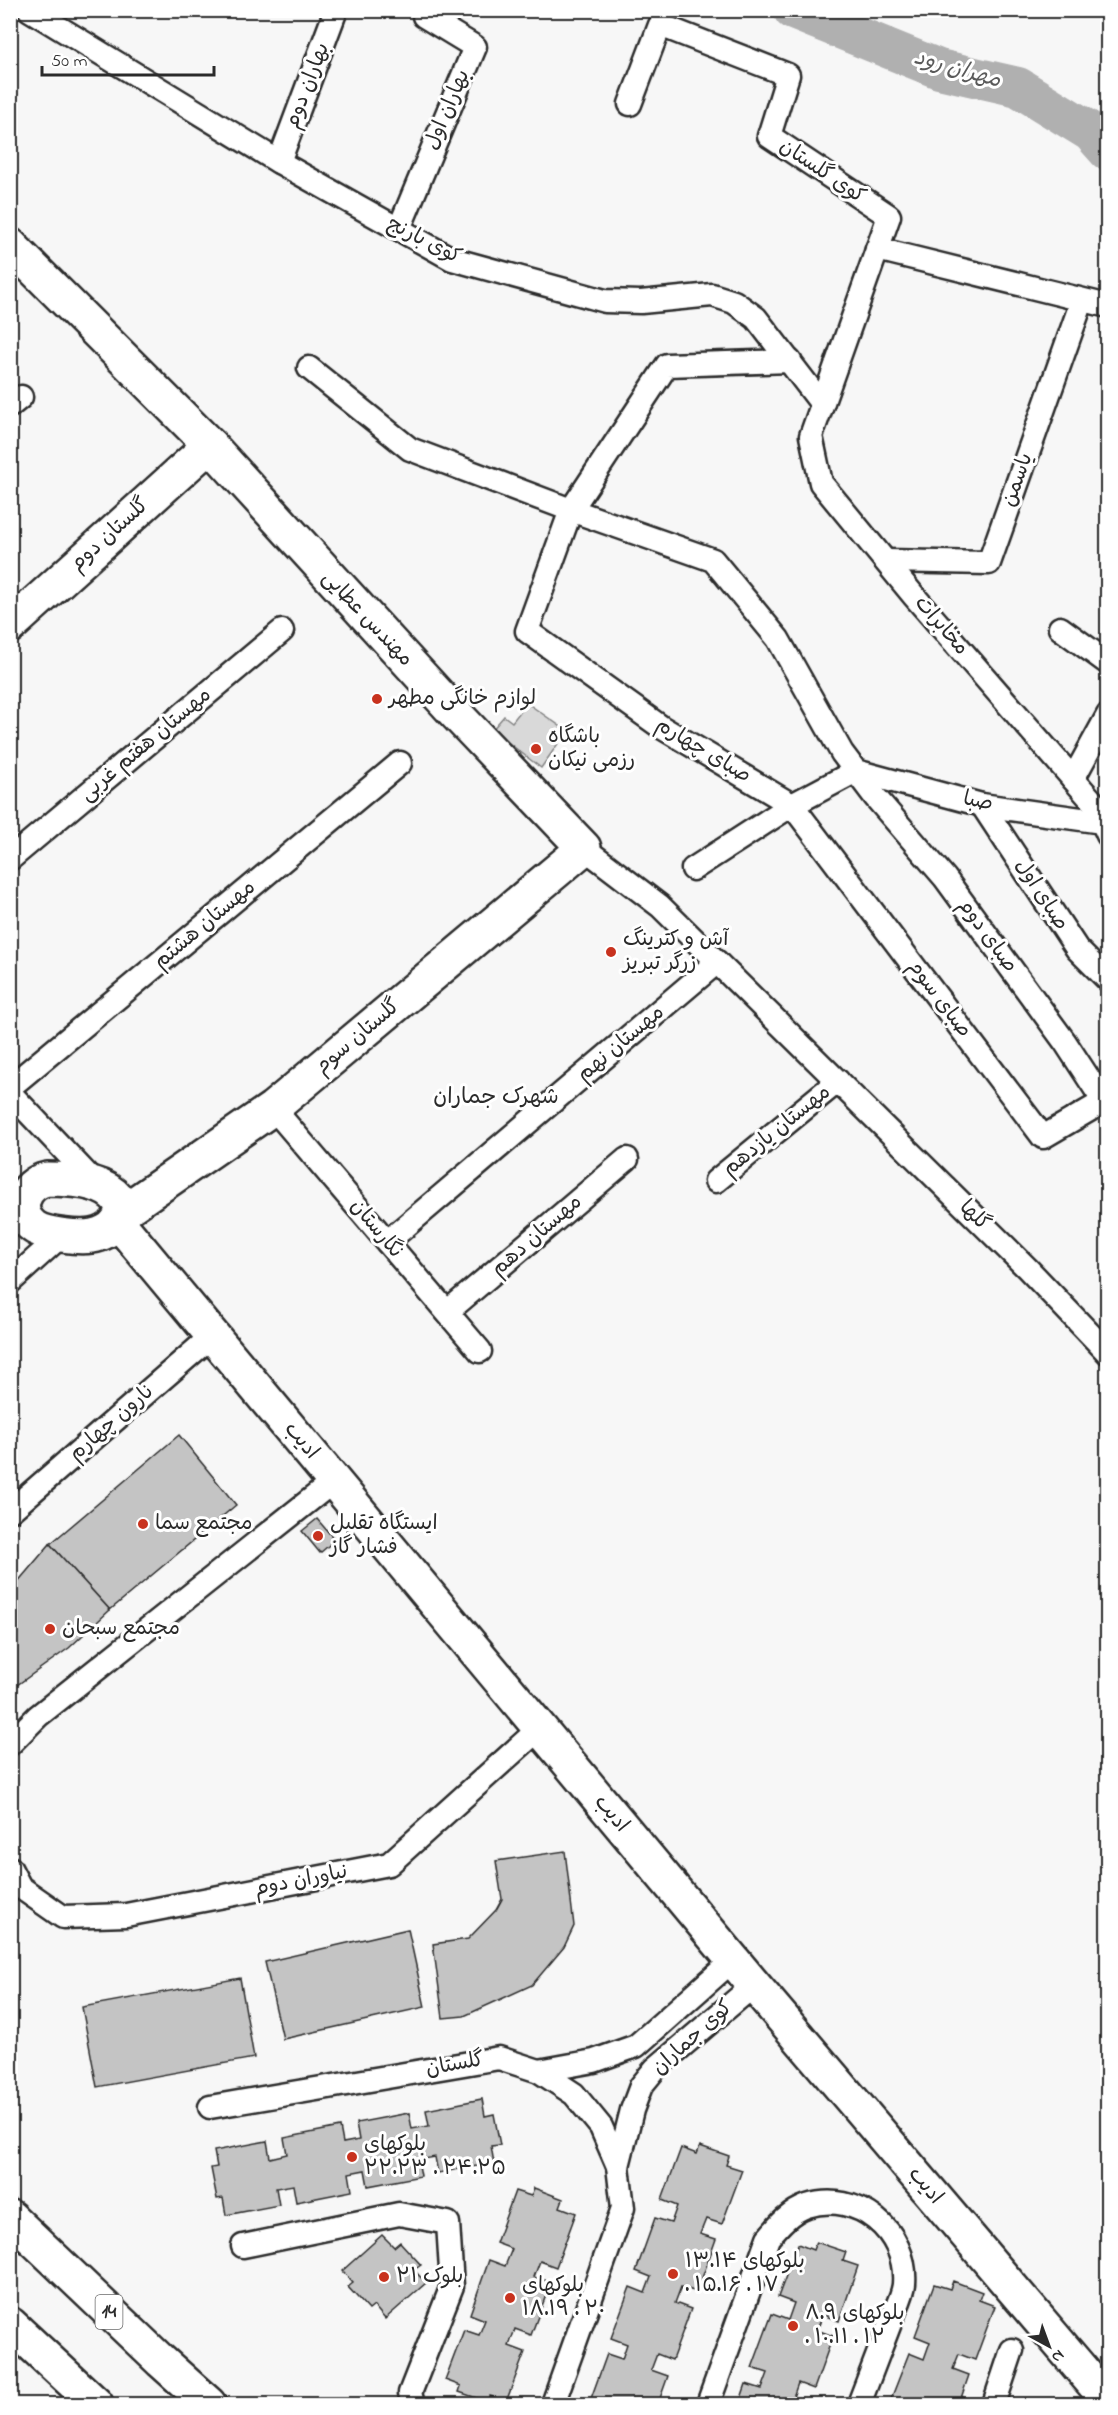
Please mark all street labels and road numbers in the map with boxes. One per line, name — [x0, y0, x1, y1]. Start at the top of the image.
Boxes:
street label: بهاران دوم — [278, 39, 338, 133]
street label: بهاران اول — [418, 65, 478, 155]
street label: کوی گلستان — [773, 132, 871, 212]
street label: کوی بارنج — [382, 210, 466, 272]
street label: یاسمن — [994, 449, 1042, 511]
street label: گلستان دوم — [64, 491, 156, 579]
street label: مهندس عطایی — [314, 564, 420, 674]
street label: مخابرات — [907, 590, 975, 662]
street label: مهستان هفتم غربی — [74, 681, 218, 809]
street label: صبای چهارم — [650, 711, 756, 791]
street label: صبا — [960, 784, 996, 820]
street label: صبای اول — [1007, 853, 1075, 937]
street label: مهستان هشتم — [147, 873, 263, 977]
street label: صبای دوم — [950, 893, 1024, 979]
street label: صبای سوم — [900, 954, 978, 1044]
street label: گلستان سوم — [309, 992, 407, 1082]
street label: مهستان نهم — [571, 998, 671, 1090]
street label: مهستان یازدهم — [716, 1078, 838, 1184]
street label: مهستان دهم — [485, 1188, 589, 1284]
street label: نگارستان — [342, 1193, 410, 1265]
street label: گلها — [952, 1194, 996, 1238]
street label: نارون چهارم — [63, 1377, 161, 1469]
street label: ادیب — [276, 1416, 326, 1466]
street label: ادیب — [586, 1789, 636, 1839]
street label: نیاوران دوم — [252, 1857, 350, 1905]
street label: کوی جماران — [646, 1993, 740, 2083]
street label: گلستان — [423, 2045, 487, 2085]
street label: ادیب — [900, 2161, 950, 2211]
road number: 14 — [96, 2295, 122, 2329]

